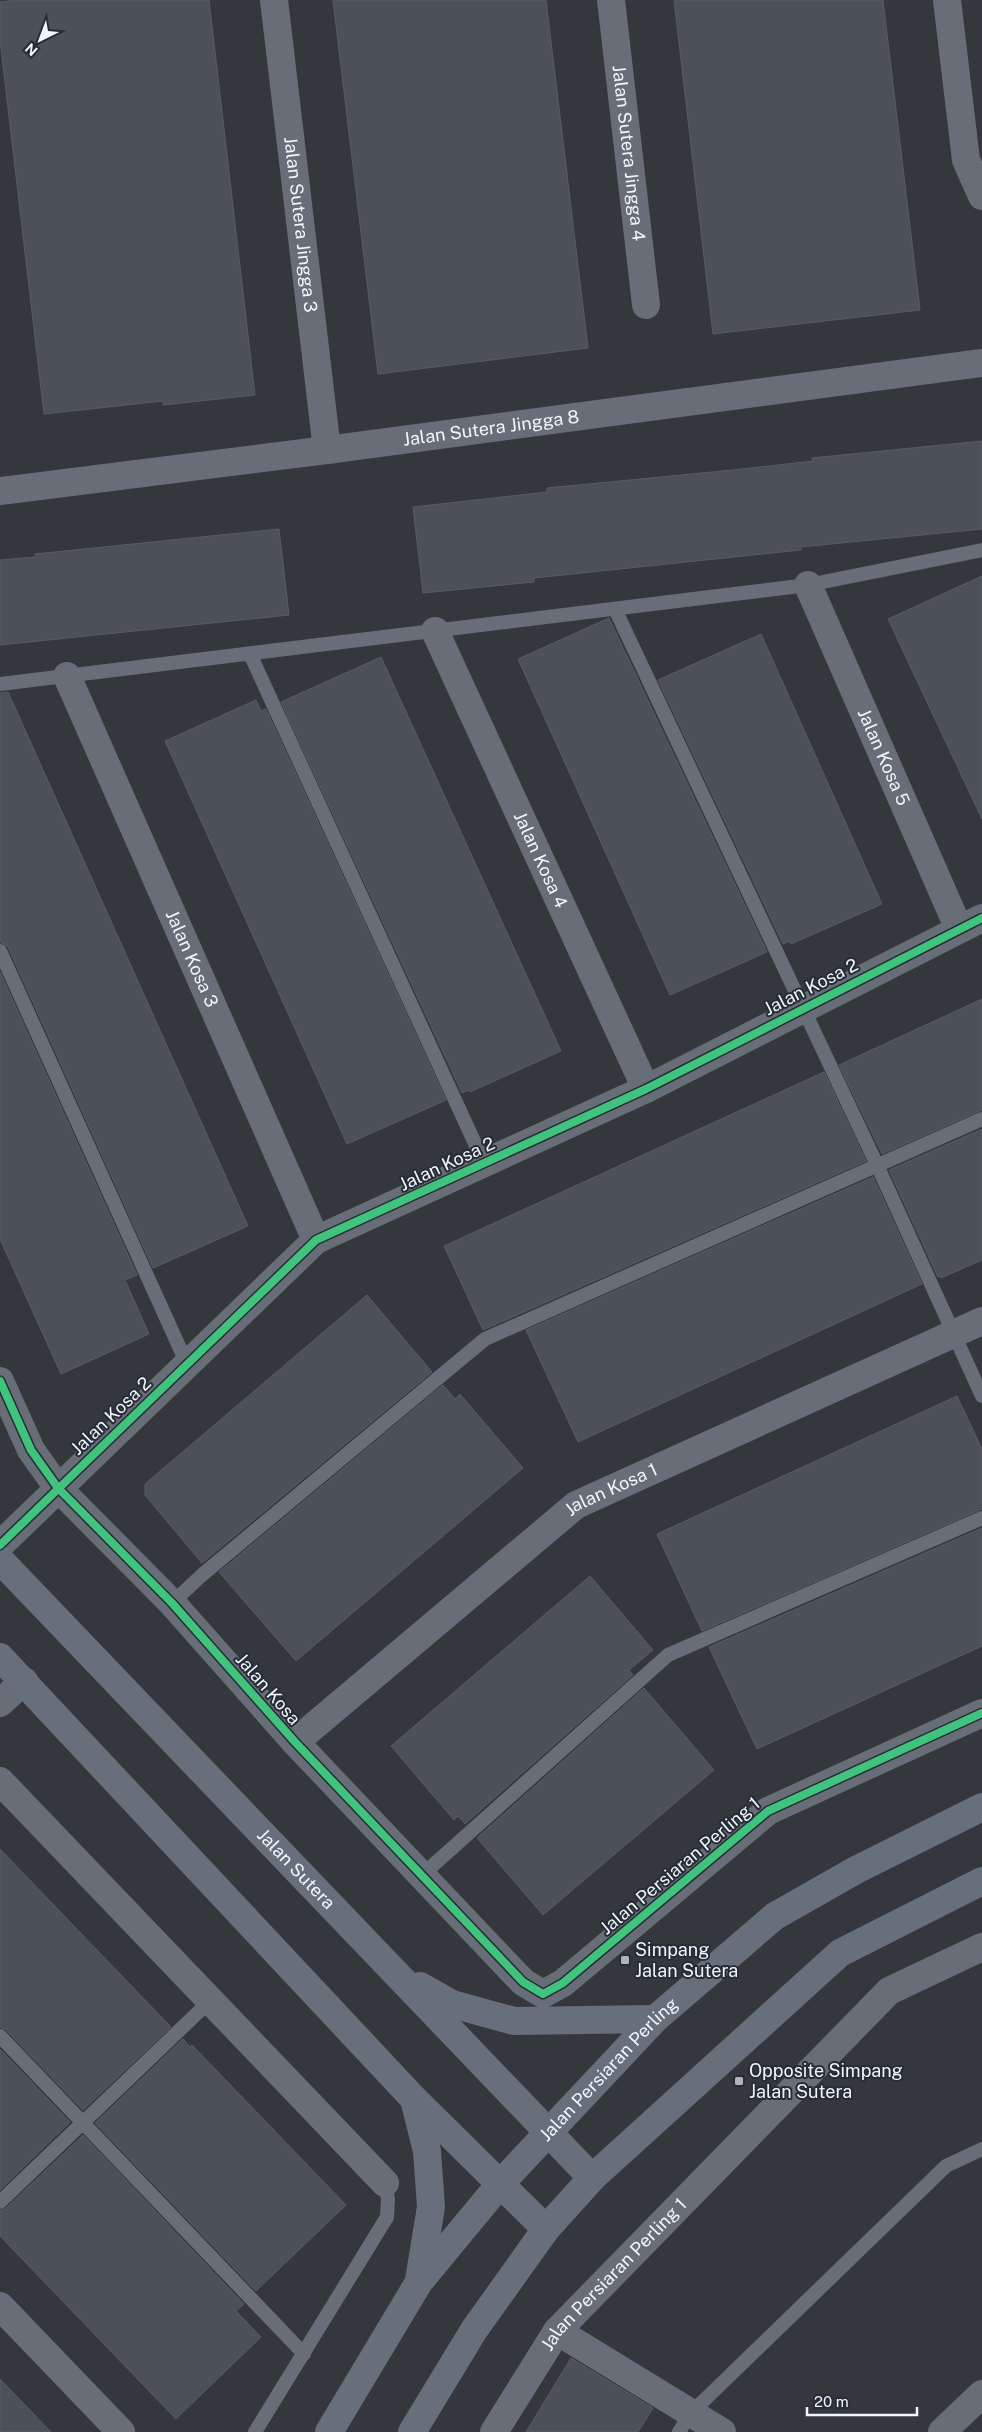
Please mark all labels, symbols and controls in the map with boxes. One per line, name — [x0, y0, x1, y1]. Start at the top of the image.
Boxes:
north arrow — [15, 15, 65, 65]
text: N — [22, 40, 41, 59]
street label: Jalan Sutera Jingga 4 — [609, 64, 650, 242]
street label: Jalan Sutera Jingga 3 — [280, 135, 322, 314]
street label: Jalan Sutera Jingga 8 — [402, 406, 580, 450]
street label: Jalan Kosa 5 — [854, 705, 915, 809]
street label: Jalan Kosa 4 — [510, 808, 572, 911]
street label: Jalan Kosa 3 — [162, 907, 223, 1010]
street label: Jalan Kosa 2 — [760, 954, 861, 1019]
street label: Jalan Kosa 2 — [396, 1132, 498, 1195]
street label: Jalan Kosa 2 — [66, 1372, 155, 1459]
street label: Jalan Kosa 1 — [560, 1459, 661, 1520]
street label: Jalan Kosa — [232, 1649, 305, 1729]
street label: Jalan Persiaran Perling 1 — [595, 1793, 764, 1939]
street label: Jalan Sutera — [253, 1824, 340, 1913]
place label: Simpang Jalan Sutera — [635, 1939, 738, 1981]
marker: Simpang Jalan Sutera — [619, 1954, 631, 1966]
street label: Jalan Persiaran Perling — [535, 1993, 682, 2145]
place label: Opposite Simpang Jalan Sutera — [749, 2060, 903, 2102]
marker: Opposite Simpang Jalan Sutera — [733, 2075, 745, 2087]
street label: Jalan Persiaran Perling 1 — [536, 2194, 691, 2354]
scale bar — [807, 2384, 917, 2416]
text: 20 m — [814, 2393, 849, 2410]

